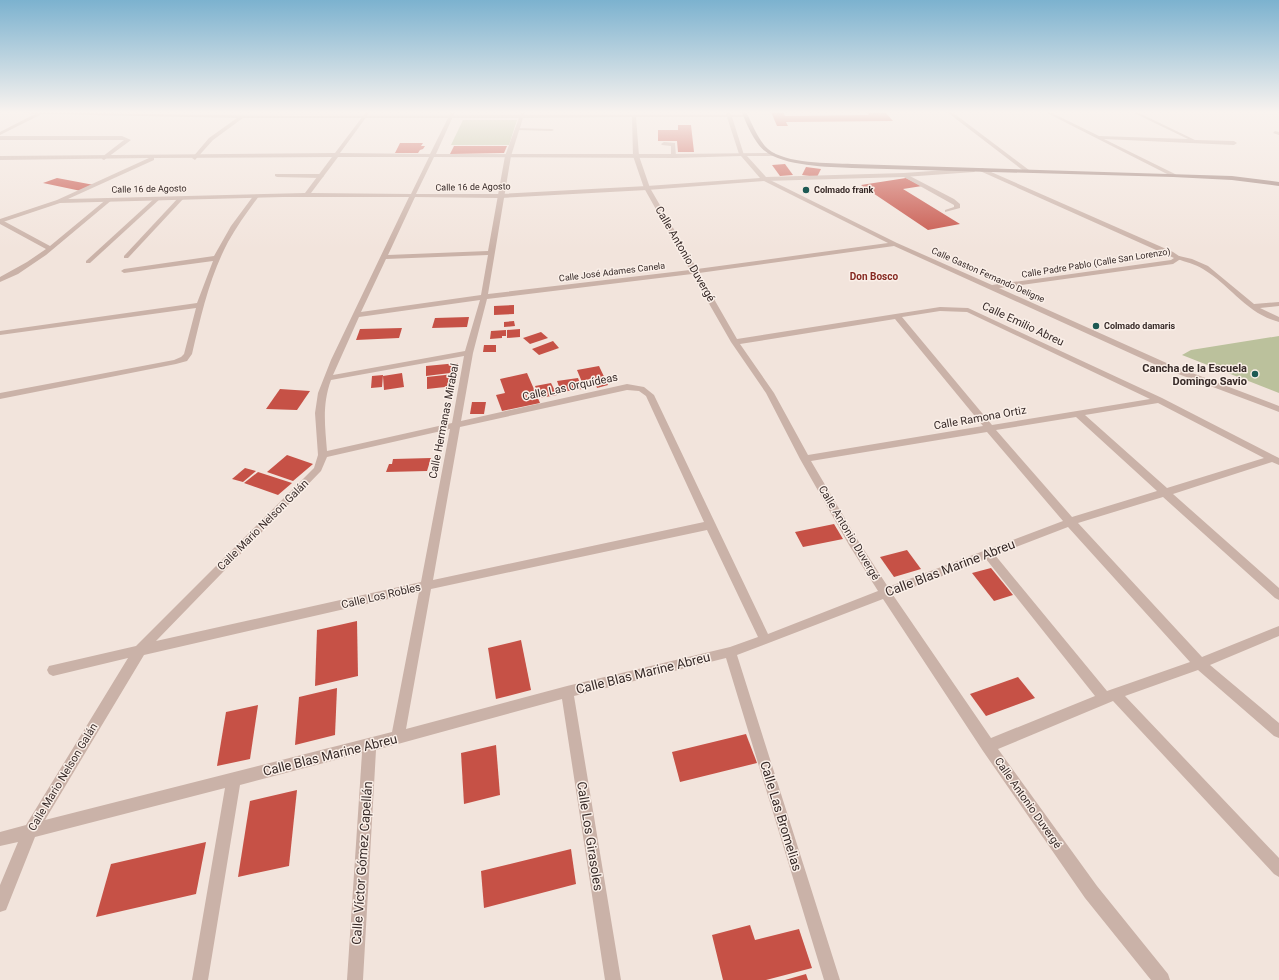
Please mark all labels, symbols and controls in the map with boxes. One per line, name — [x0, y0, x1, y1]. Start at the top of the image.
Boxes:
street label: Calle 16 de Agosto — [435, 181, 511, 193]
street label: Calle 16 de Agosto — [111, 183, 187, 195]
marker: Colmado frank — [801, 185, 811, 195]
place label: Colmado frank — [814, 185, 874, 195]
street label: Calle Antonio Duvergé — [652, 204, 718, 304]
street label: Calle Gaston Fernando Deligne — [930, 245, 1046, 305]
street label: Calle Padre Pablo (Calle San Lorenzo) — [1021, 246, 1171, 281]
street label: Calle José Adames Canela — [558, 261, 666, 283]
district label: Don Bosco — [850, 271, 898, 282]
street label: Calle Emilio Abreu — [980, 299, 1066, 349]
marker: Colmado damaris — [1091, 321, 1101, 331]
place label: Colmado damaris — [1104, 321, 1176, 331]
street label: Calle Hermanas Mirabal — [426, 362, 462, 480]
place label: Cancha de la Escuela Domingo Savio — [1142, 362, 1247, 388]
marker: Cancha de la Escuela Domingo Savio — [1250, 369, 1260, 379]
street label: Calle Las Orquídeas — [521, 370, 619, 403]
street label: Calle Ramona Ortiz — [933, 403, 1028, 433]
street label: Calle Mario Nelson Galán — [215, 477, 311, 573]
street label: Calle Antonio Duvergé — [816, 483, 882, 583]
street label: Calle Blas Marine Abreu — [883, 536, 1017, 600]
street label: Calle Los Robles — [340, 580, 422, 611]
street label: Calle Blas Marine Abreu — [574, 649, 712, 697]
street label: Calle Mario Nelson Galán — [26, 721, 100, 833]
street label: Calle Blas Marine Abreu — [261, 731, 399, 779]
street label: Calle Antonio Duvergé — [992, 755, 1064, 851]
street label: Calle Las Bromelias — [757, 759, 805, 873]
street label: Calle Los Girasoles — [574, 780, 606, 892]
street label: Calle Víctor Gómez Capellán — [349, 781, 375, 945]

